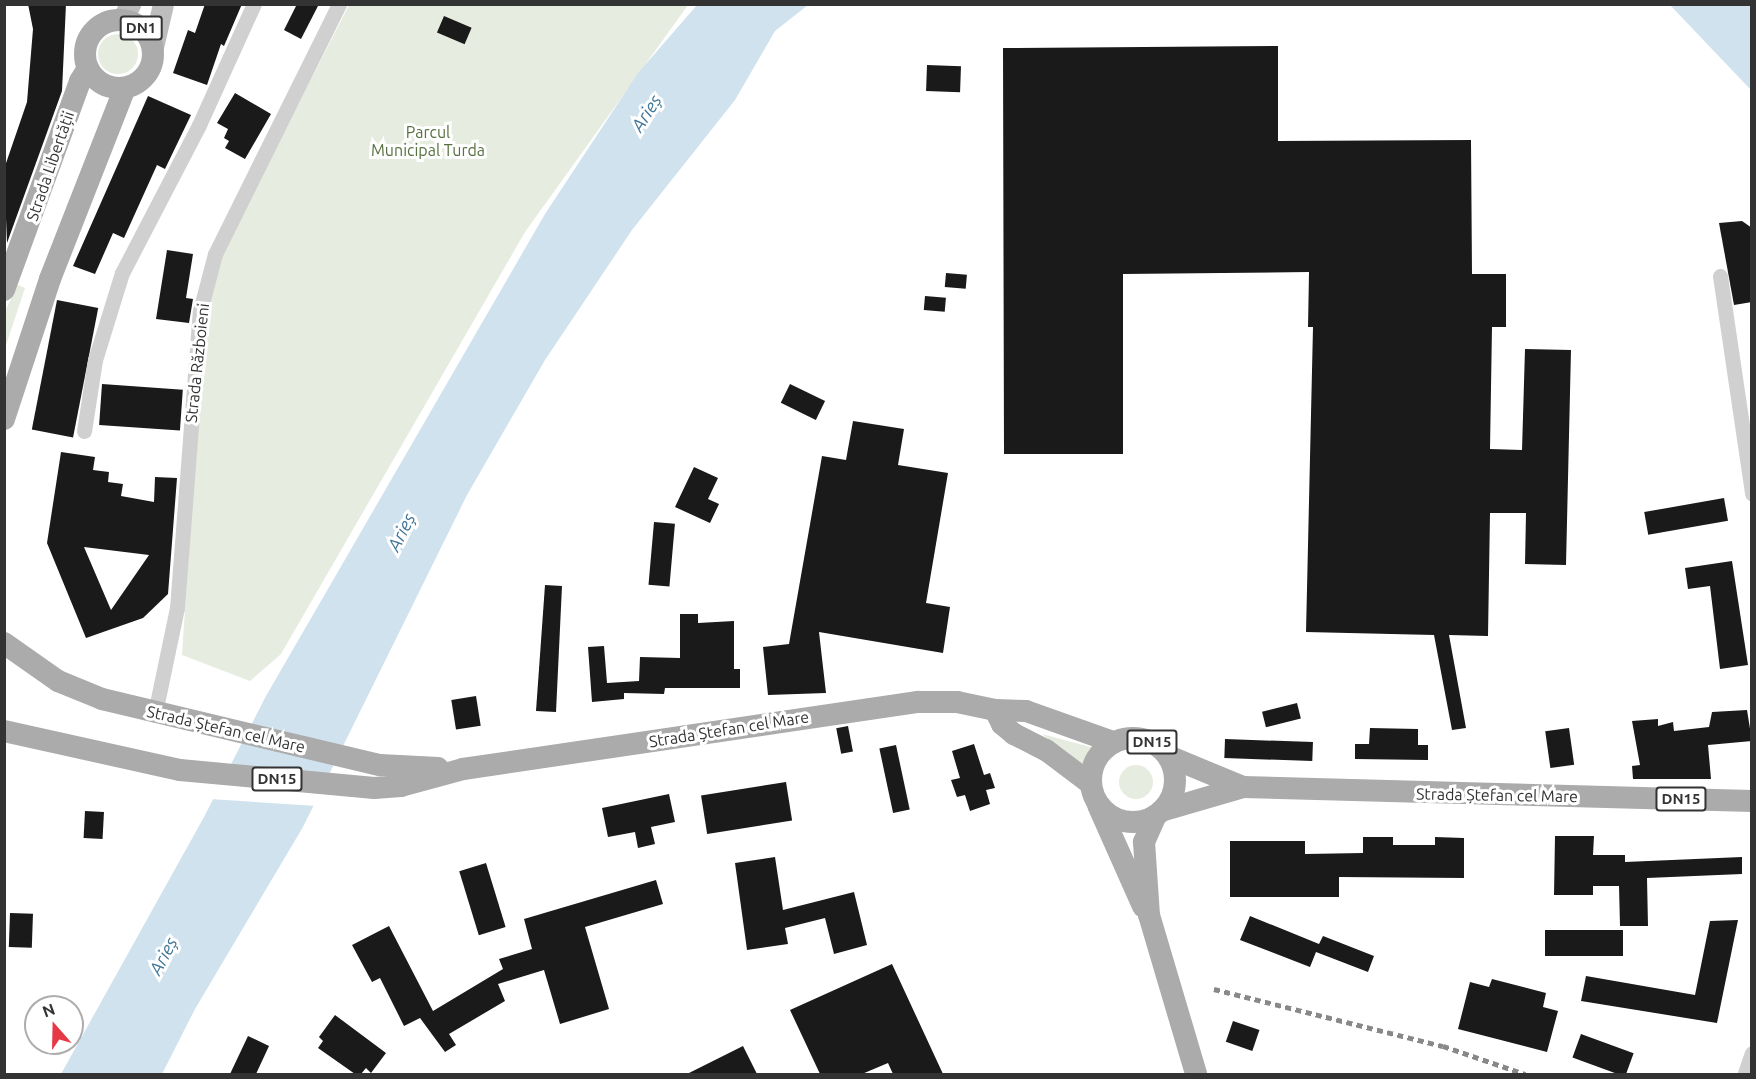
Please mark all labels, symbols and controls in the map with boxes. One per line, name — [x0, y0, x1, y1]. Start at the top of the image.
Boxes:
road number: DN1 — [118, 16, 164, 40]
water label: Arieș — [626, 91, 666, 135]
street label: Strada Libertății — [22, 108, 78, 224]
park label: Parcul Municipal Turda — [371, 122, 485, 160]
street label: Strada Războieni — [181, 302, 213, 424]
water label: Arieș — [382, 509, 420, 555]
street label: Strada Ștefan cel Mare — [145, 701, 307, 757]
street label: Strada Ștefan cel Mare — [648, 707, 810, 751]
road number: DN15 — [1125, 730, 1179, 754]
road number: DN15 — [250, 767, 304, 791]
street label: Strada Ștefan cel Mare — [1416, 784, 1578, 806]
road number: DN15 — [1654, 787, 1708, 811]
water label: Arieș — [144, 933, 182, 979]
north arrow — [24, 995, 84, 1055]
text: N — [40, 999, 57, 1020]

